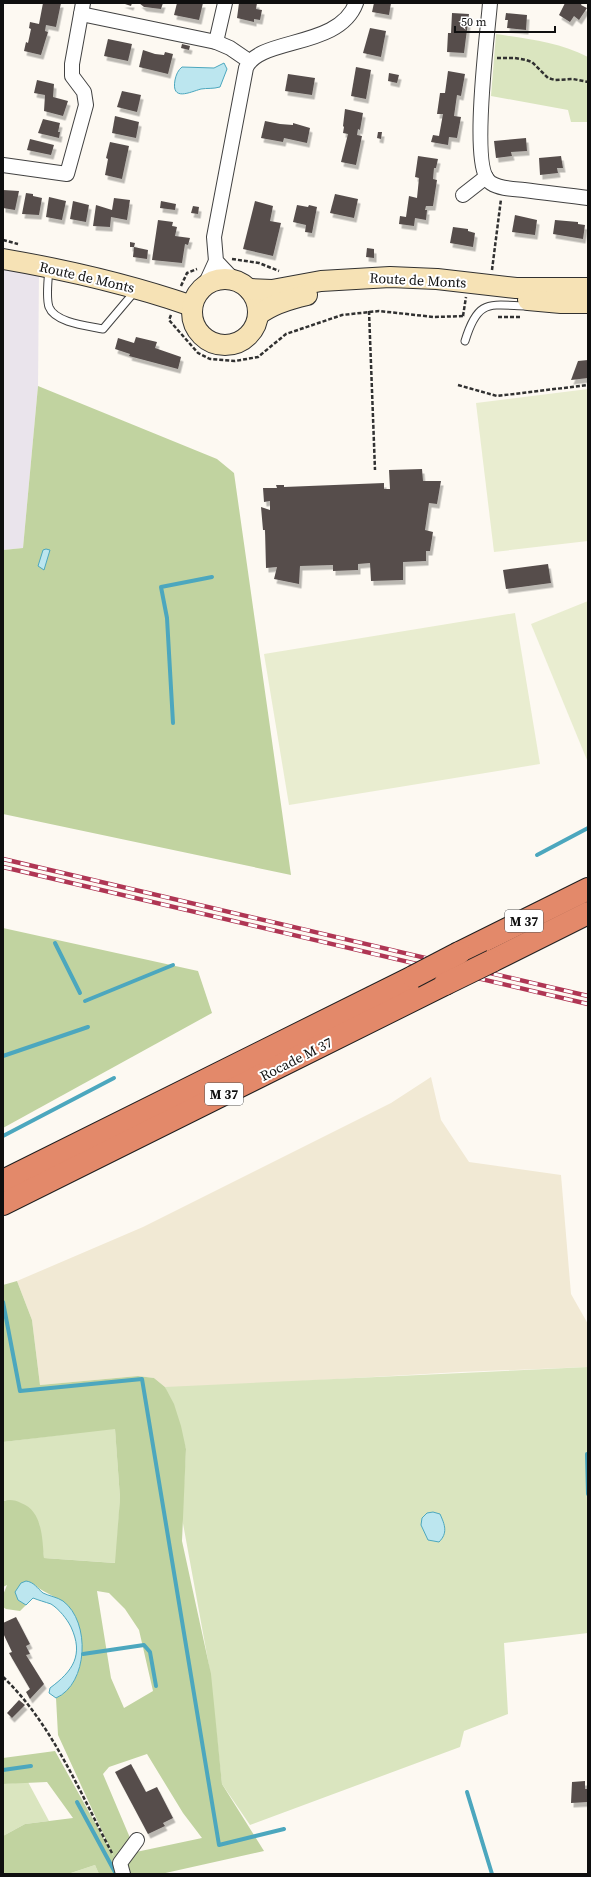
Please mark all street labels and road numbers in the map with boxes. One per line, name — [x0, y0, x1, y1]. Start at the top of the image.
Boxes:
street label: Route de Monts — [37, 256, 137, 298]
street label: Route de Monts — [369, 267, 467, 293]
road number: M 37 — [505, 910, 543, 932]
street label: Rocade M 37 — [256, 1032, 336, 1086]
road number: M 37 — [205, 1083, 243, 1105]

